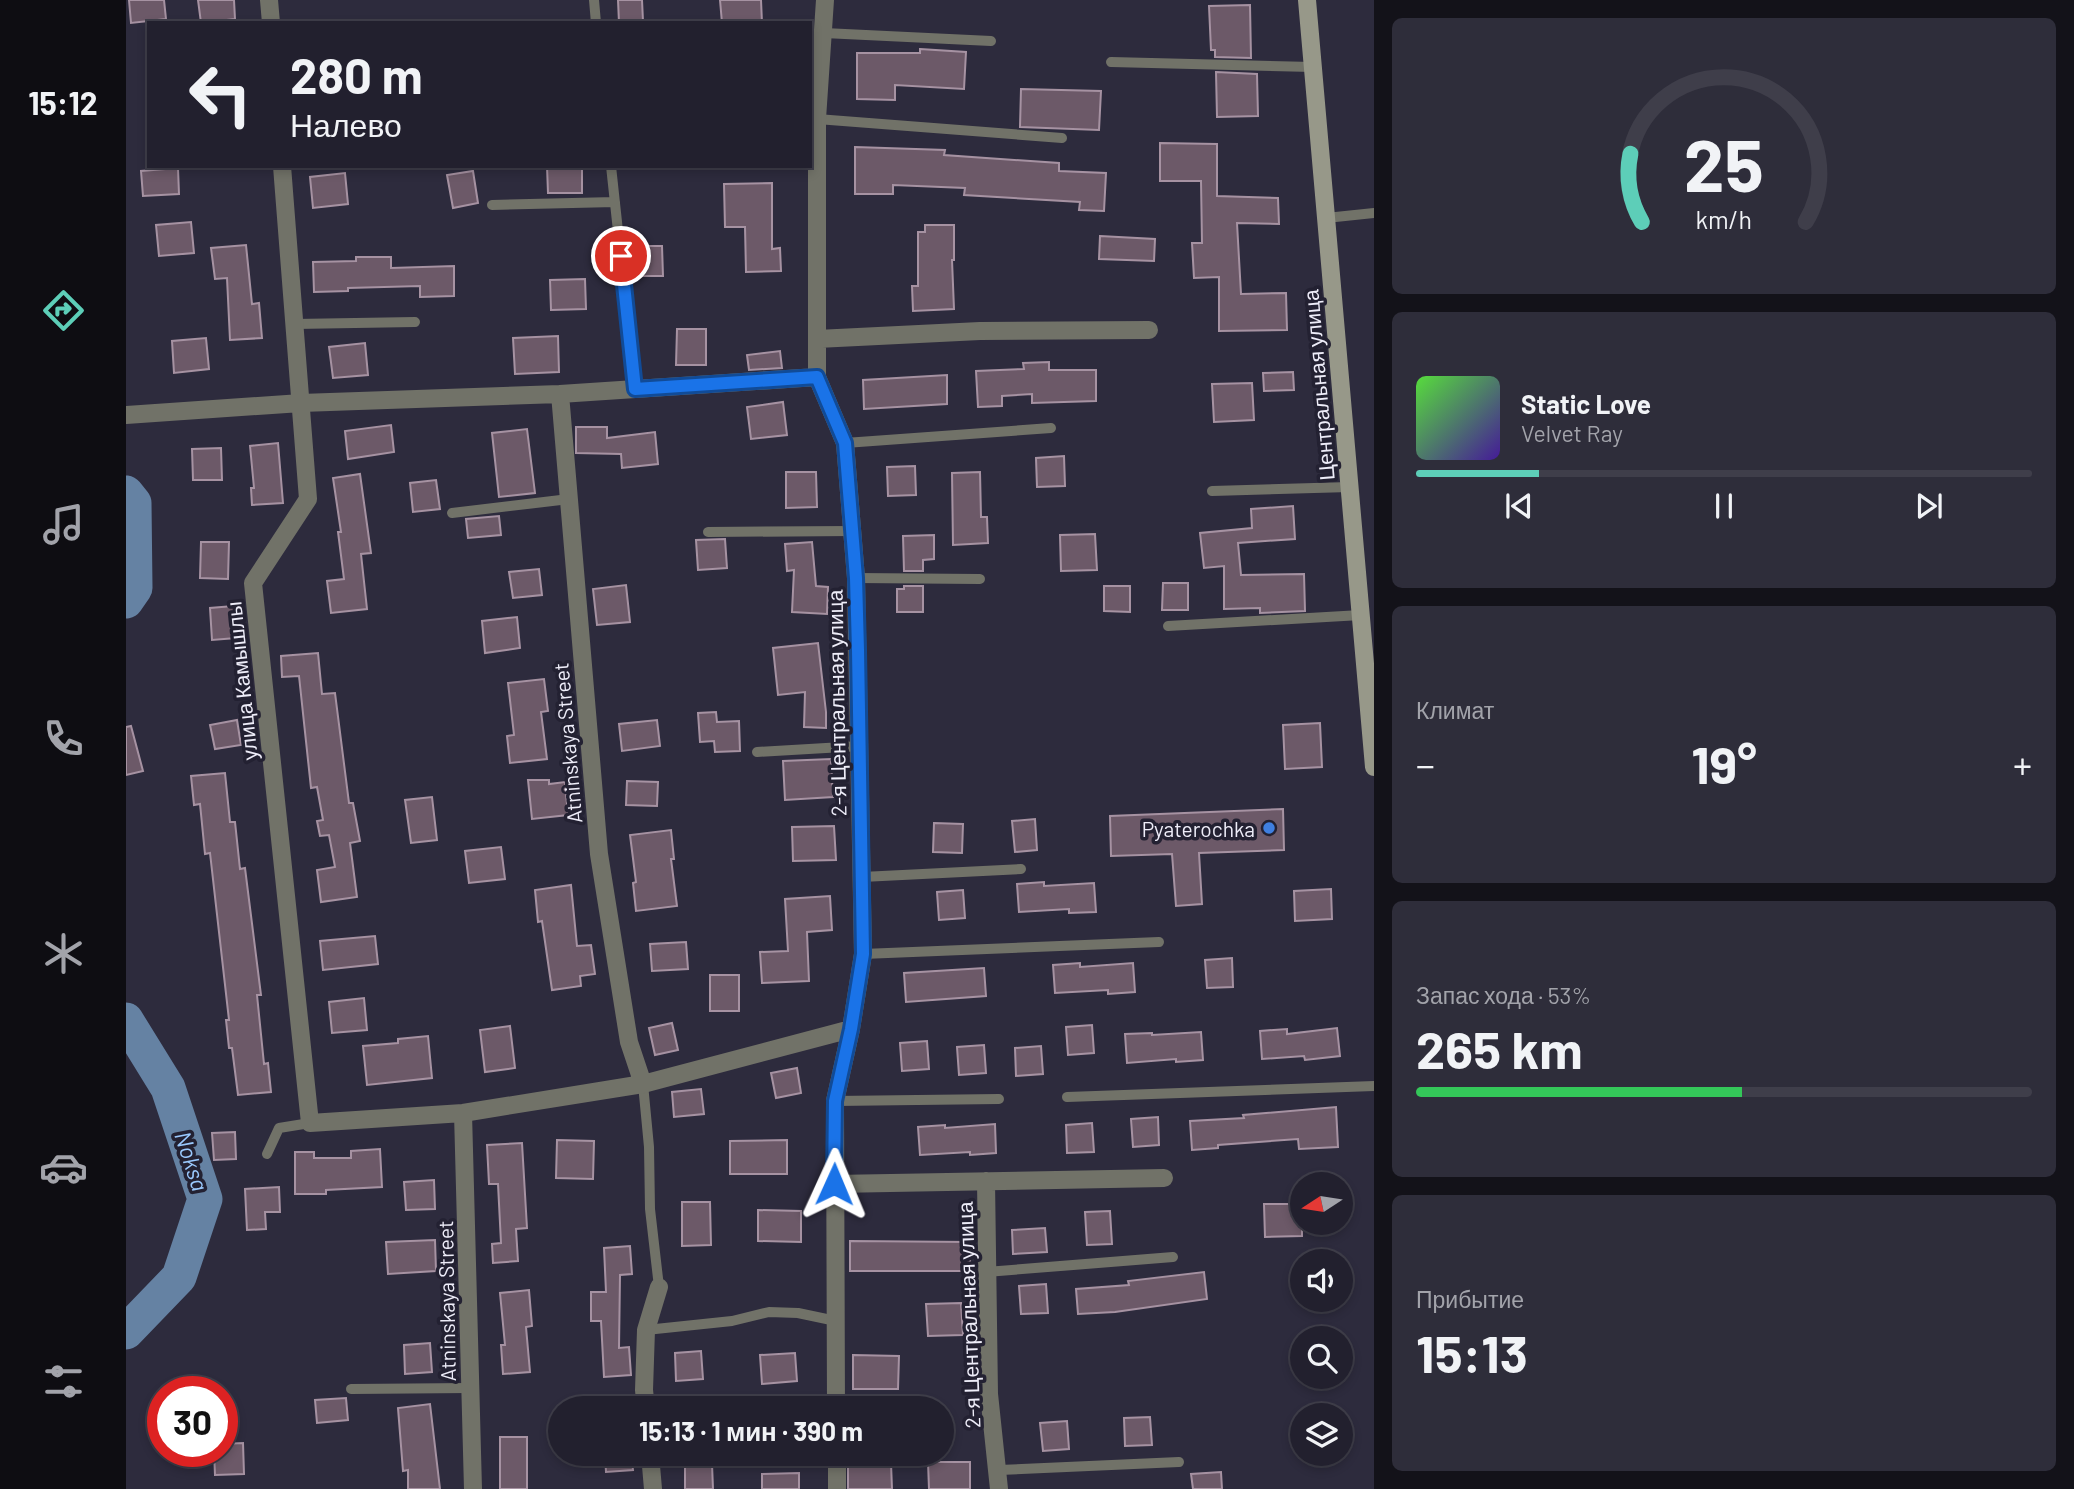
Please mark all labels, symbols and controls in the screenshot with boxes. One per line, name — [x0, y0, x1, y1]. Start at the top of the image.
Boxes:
text: 280 m — [290, 45, 423, 104]
icon: left — [175, 49, 266, 140]
text: 15:12 — [28, 83, 98, 121]
text: Налево — [290, 105, 402, 143]
text: 25 — [1684, 119, 1764, 207]
text: km/h — [1696, 204, 1752, 234]
pin — [591, 226, 651, 286]
icon: arrive — [602, 237, 640, 275]
icon: directions — [39, 286, 88, 335]
street label: Центральная улица — [1297, 288, 1339, 482]
text: Static Love — [1521, 388, 1651, 419]
text: Velvet Ray — [1521, 419, 1623, 447]
icon: previous — [1500, 487, 1538, 525]
icon: pause — [1705, 487, 1743, 525]
icon: next — [1910, 487, 1948, 525]
icon: music — [39, 500, 88, 549]
street label: 2-я Центральная улица — [822, 589, 850, 817]
street label: улица Камышлы — [220, 600, 262, 762]
street label: Atninskaya Street — [548, 662, 586, 824]
text: Климат — [1416, 696, 1494, 724]
icon: phone — [39, 714, 88, 763]
text: 19° — [1691, 732, 1757, 794]
text: − — [1416, 741, 1435, 787]
text: + — [2013, 741, 2032, 787]
place label: Pyaterochka — [1142, 816, 1255, 841]
marker: Pyaterochka — [1261, 820, 1277, 836]
icon: climate — [39, 929, 88, 978]
text: Запас хода · 53% — [1416, 981, 1591, 1009]
text: 265 km — [1416, 1017, 1583, 1079]
water label: Noksa — [169, 1128, 215, 1194]
icon: car — [39, 1143, 88, 1192]
position arrow — [797, 1147, 871, 1221]
north arrow — [1290, 1172, 1353, 1236]
map controls — [1290, 1172, 1353, 1466]
street label: 2-я Центральная улица — [952, 1201, 984, 1429]
street label: Atninskaya Street — [432, 1220, 460, 1382]
button: sound — [1290, 1249, 1353, 1312]
text: Прибытие — [1416, 1285, 1524, 1313]
text: 15:13 — [1416, 1321, 1528, 1383]
button: search — [1290, 1326, 1353, 1389]
icon: filters — [39, 1357, 88, 1406]
speed limit sign: 30 — [147, 1376, 238, 1467]
button: layers — [1290, 1403, 1353, 1466]
text: 15:13 · 1 мин · 390 m — [639, 1415, 863, 1446]

